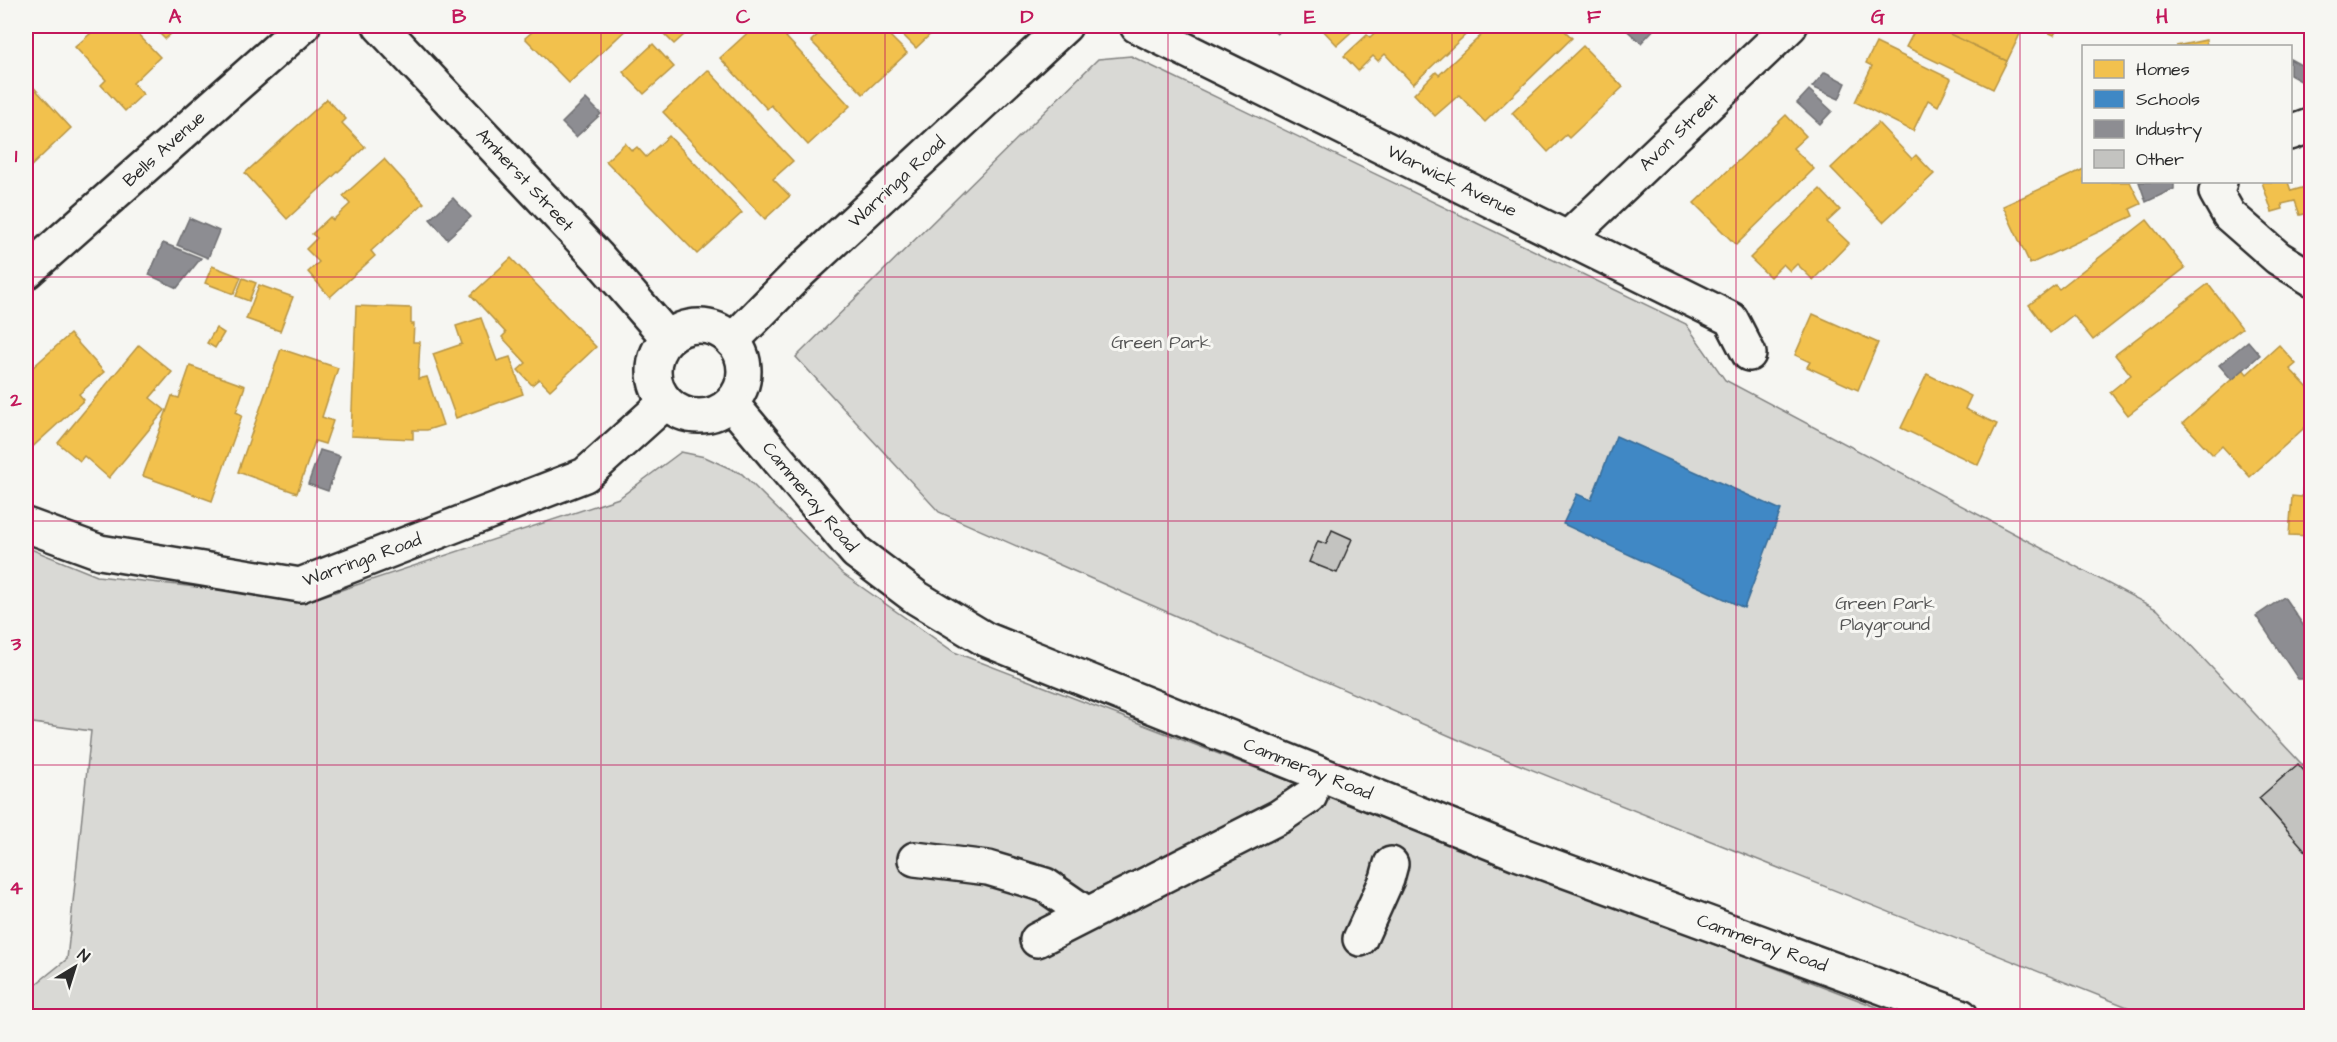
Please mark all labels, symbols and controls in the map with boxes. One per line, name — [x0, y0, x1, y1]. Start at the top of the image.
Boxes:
text: A — [169, 3, 182, 31]
text: B — [452, 3, 467, 31]
text: C — [736, 3, 751, 31]
text: D — [1021, 3, 1034, 31]
text: E — [1304, 3, 1316, 31]
text: F — [1587, 3, 1602, 31]
text: G — [1871, 3, 1885, 31]
text: H — [2156, 3, 2168, 31]
legend — [2082, 45, 2292, 183]
text: Homes — [2136, 57, 2190, 82]
street label: Avon Street — [1633, 87, 1725, 177]
text: Schools — [2136, 87, 2200, 112]
street label: Bells Avenue — [117, 105, 211, 193]
text: Industry — [2136, 117, 2202, 143]
street label: Amherst Street — [470, 123, 580, 238]
street label: Warringa Road — [843, 130, 952, 234]
street label: Warwick Avenue — [1383, 139, 1521, 223]
text: 1 — [15, 142, 18, 170]
text: Other — [2136, 147, 2184, 172]
park label: Green Park — [1111, 330, 1211, 355]
text: 2 — [9, 386, 22, 414]
street label: Cammeray Road — [756, 436, 864, 558]
street label: Warringa Road — [299, 527, 425, 594]
park label: Green Park Playground — [1835, 591, 1935, 638]
text: 3 — [10, 630, 22, 658]
street label: Cammeray Road — [1239, 732, 1376, 807]
text: 4 — [9, 874, 23, 902]
street label: Cammeray Road — [1693, 908, 1831, 979]
north arrow — [45, 937, 105, 997]
text: N — [73, 944, 94, 968]

